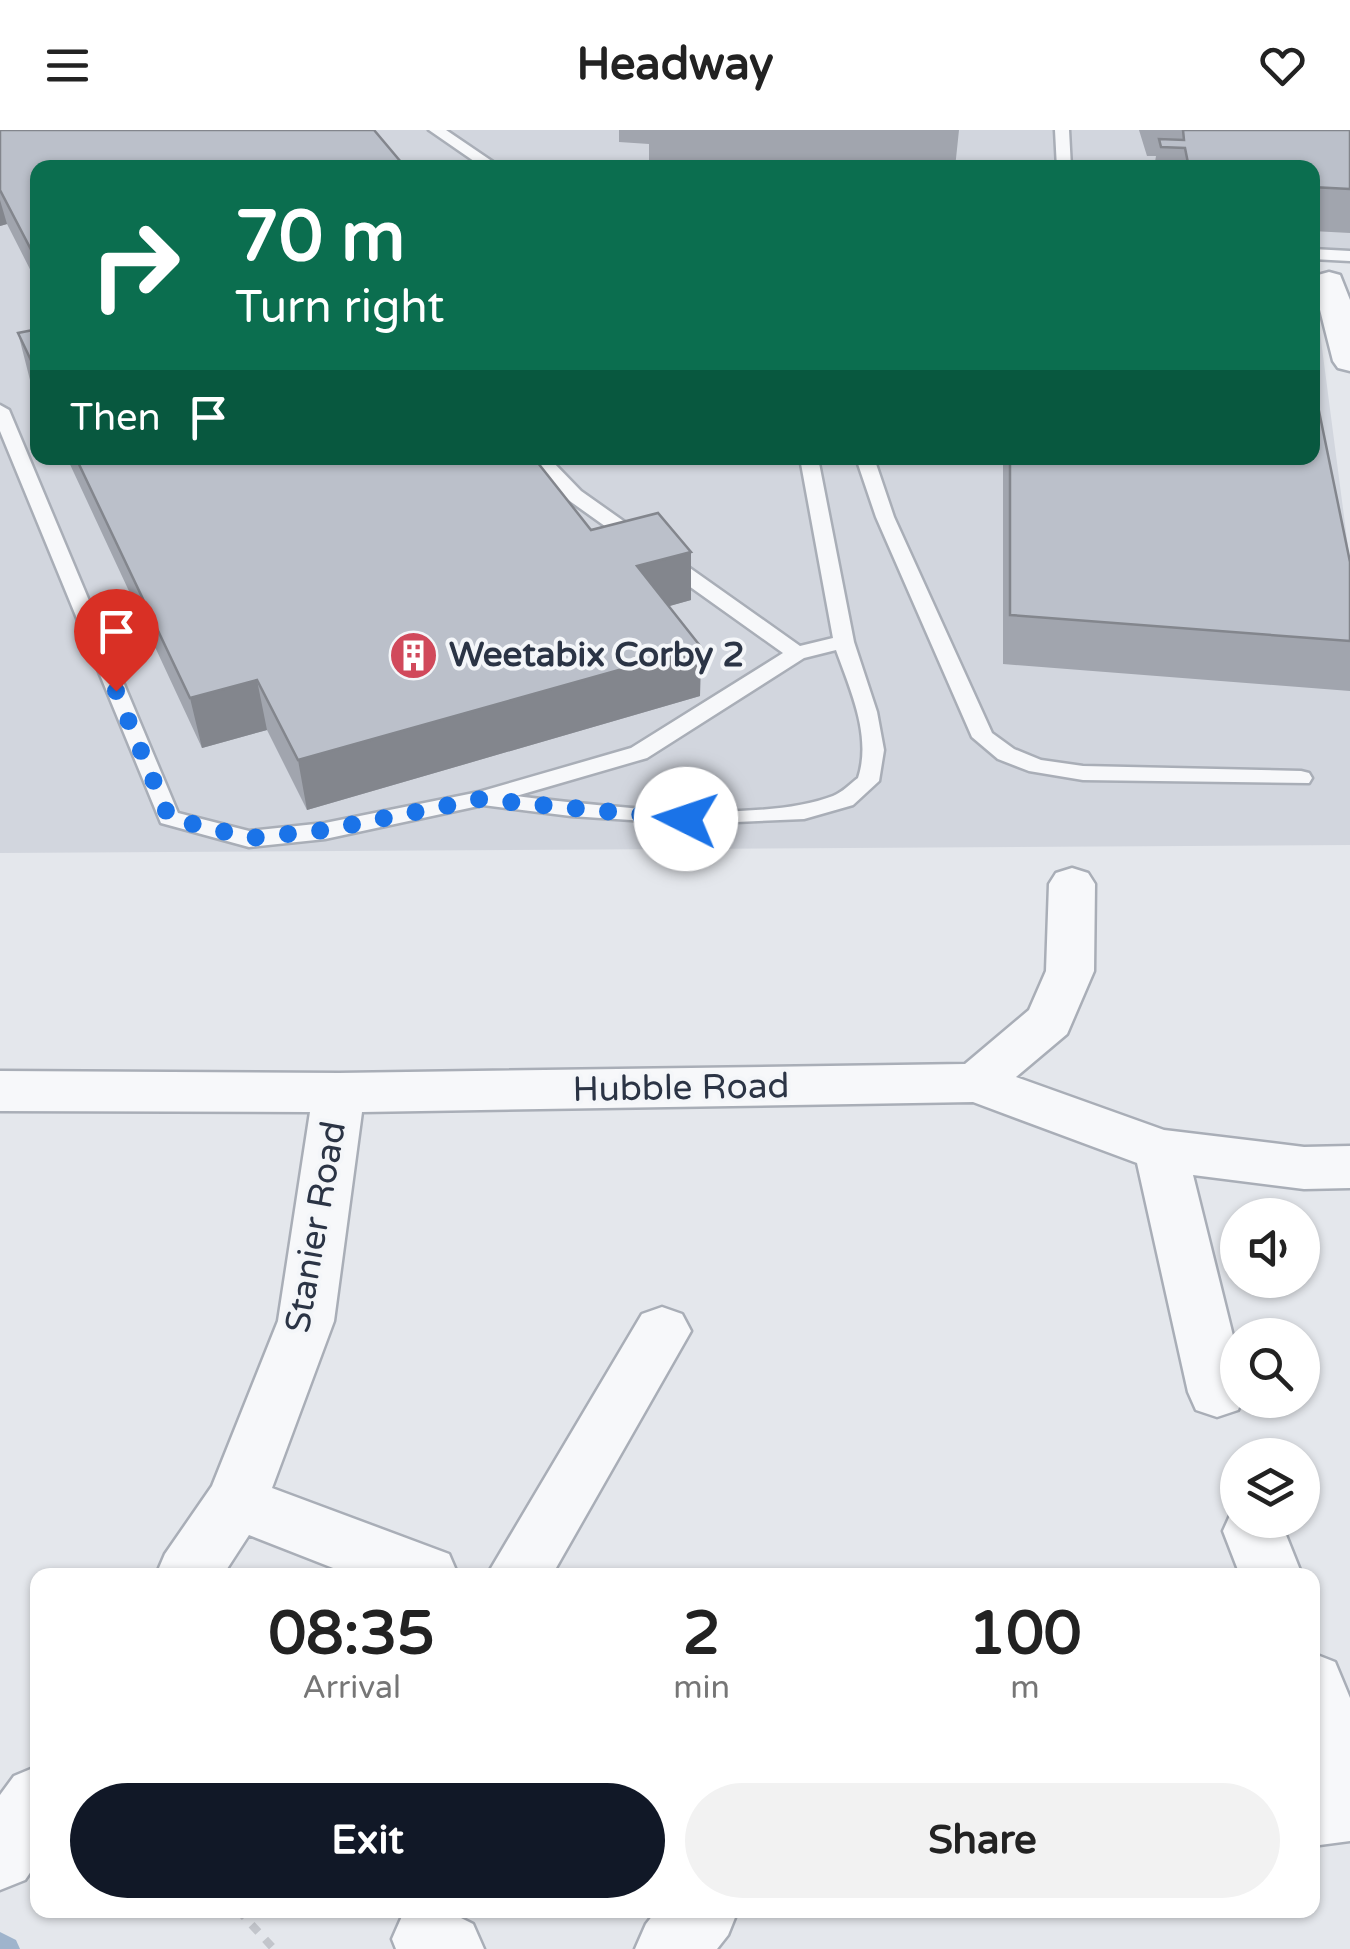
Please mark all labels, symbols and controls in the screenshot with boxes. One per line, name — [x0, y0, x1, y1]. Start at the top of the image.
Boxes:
icon: menu — [40, 38, 95, 93]
text: Headway — [577, 38, 773, 92]
icon: heart — [1255, 38, 1310, 93]
text: 70 m — [235, 196, 405, 280]
icon: right — [70, 200, 200, 330]
text: Turn right — [235, 281, 444, 335]
icon: arrive — [181, 390, 236, 445]
text: Then — [70, 395, 161, 441]
pin — [74, 589, 159, 692]
icon: arrive — [89, 604, 144, 659]
building icon: Weetabix Corby 2 — [388, 629, 440, 681]
place label: Weetabix Corby 2 — [449, 634, 744, 676]
position arrow — [634, 767, 738, 871]
street label: Hubble Road — [572, 1065, 790, 1111]
street label: Stanier Road — [277, 1118, 355, 1336]
map controls — [1220, 1198, 1320, 1538]
button: sound — [1220, 1198, 1320, 1298]
button: search — [1220, 1318, 1320, 1418]
button: layers — [1220, 1438, 1320, 1538]
text: 08:35 — [268, 1598, 435, 1670]
text: 2 — [683, 1598, 720, 1670]
text: 100 — [968, 1598, 1082, 1670]
text: Arrival — [302, 1669, 401, 1707]
text: min — [673, 1669, 730, 1707]
text: m — [1010, 1669, 1040, 1707]
button: Exit — [70, 1783, 665, 1898]
button: Share — [685, 1783, 1280, 1898]

